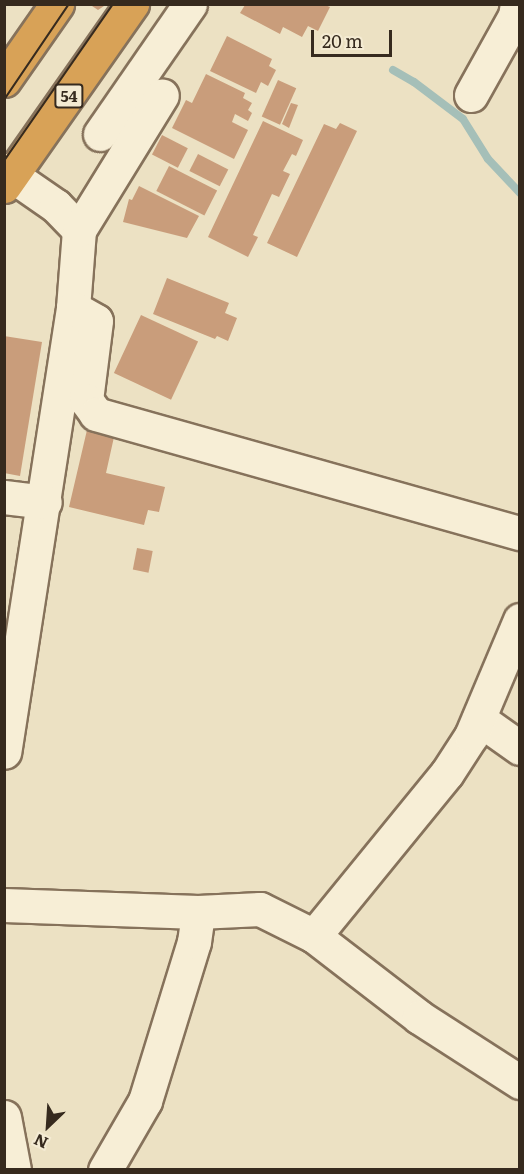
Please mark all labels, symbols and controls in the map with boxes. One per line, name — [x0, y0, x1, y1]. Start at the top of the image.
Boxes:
scale bar — [314, 18, 395, 56]
text: 20 m — [322, 27, 363, 54]
road number: 54 — [54, 84, 84, 108]
north arrow — [18, 1096, 78, 1156]
text: N — [29, 1129, 52, 1156]

